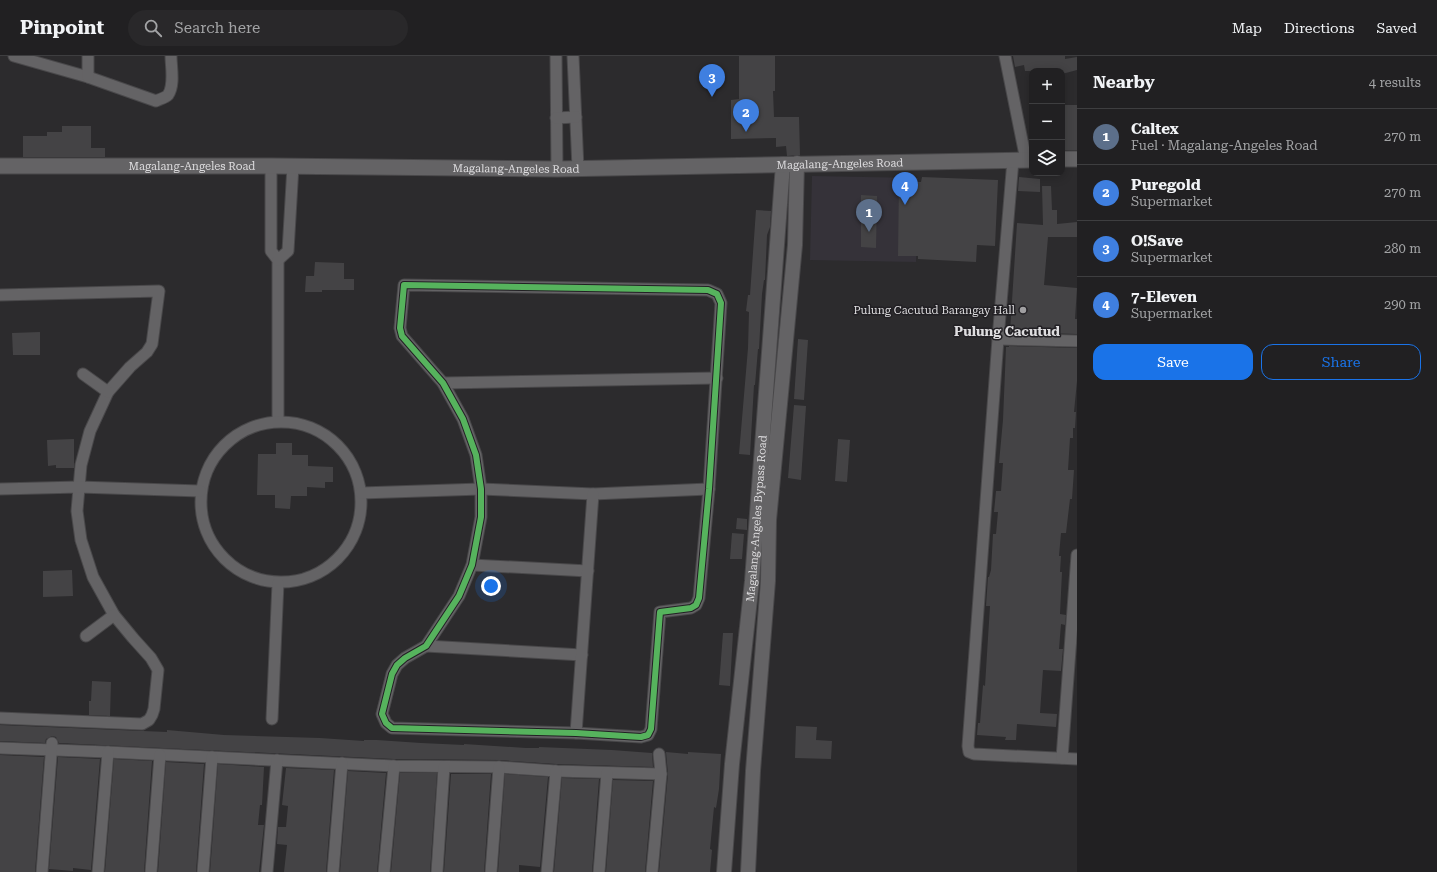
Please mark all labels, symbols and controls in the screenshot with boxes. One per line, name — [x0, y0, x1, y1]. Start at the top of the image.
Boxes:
search box — [128, 10, 408, 46]
text: Pinpoint — [20, 16, 104, 39]
icon: search — [142, 17, 164, 39]
text: Search here — [174, 19, 260, 37]
text: Map — [1232, 20, 1262, 36]
text: Directions — [1284, 20, 1354, 36]
text: Saved — [1376, 20, 1417, 36]
pin: 3 — [699, 64, 725, 97]
map controls — [1029, 68, 1065, 176]
button: + — [1029, 68, 1065, 104]
text: Nearby — [1093, 72, 1155, 92]
text: 4 results — [1369, 75, 1421, 90]
pin: 2 — [733, 99, 759, 132]
button: − — [1029, 104, 1065, 140]
text: Caltex — [1131, 120, 1179, 138]
text: 1 — [1102, 129, 1110, 144]
text: 270 m — [1384, 129, 1421, 144]
text: Fuel · Magalang-Angeles Road — [1131, 138, 1318, 153]
button: layers — [1029, 140, 1065, 176]
street label: Magalang-Angeles Road — [776, 156, 903, 171]
street label: Magalang-Angeles Road — [129, 160, 255, 173]
street label: Magalang-Angeles Road — [452, 161, 580, 176]
pin: 4 — [892, 172, 918, 205]
text: Puregold — [1131, 176, 1201, 194]
text: 2 — [1102, 185, 1110, 200]
text: 270 m — [1384, 185, 1421, 200]
text: Supermarket — [1131, 194, 1212, 209]
pin: 1 — [856, 199, 882, 232]
text: O!Save — [1131, 232, 1183, 250]
text: 3 — [1102, 241, 1110, 256]
text: 280 m — [1384, 241, 1421, 256]
text: Supermarket — [1131, 250, 1212, 265]
text: 7-Eleven — [1131, 288, 1197, 306]
text: 4 — [1102, 297, 1110, 312]
text: 290 m — [1384, 297, 1421, 312]
place label: Pulung Cacutud Barangay Hall — [853, 304, 1016, 317]
marker: Pulung Cacutud Barangay Hall — [1018, 305, 1028, 315]
text: Supermarket — [1131, 306, 1212, 321]
district label: Pulung Cacutud — [954, 324, 1060, 339]
button: Save — [1093, 344, 1253, 380]
button: Share — [1261, 344, 1421, 380]
street label: Magalang-Angeles Bypass Road — [743, 435, 769, 602]
your location — [481, 576, 501, 596]

